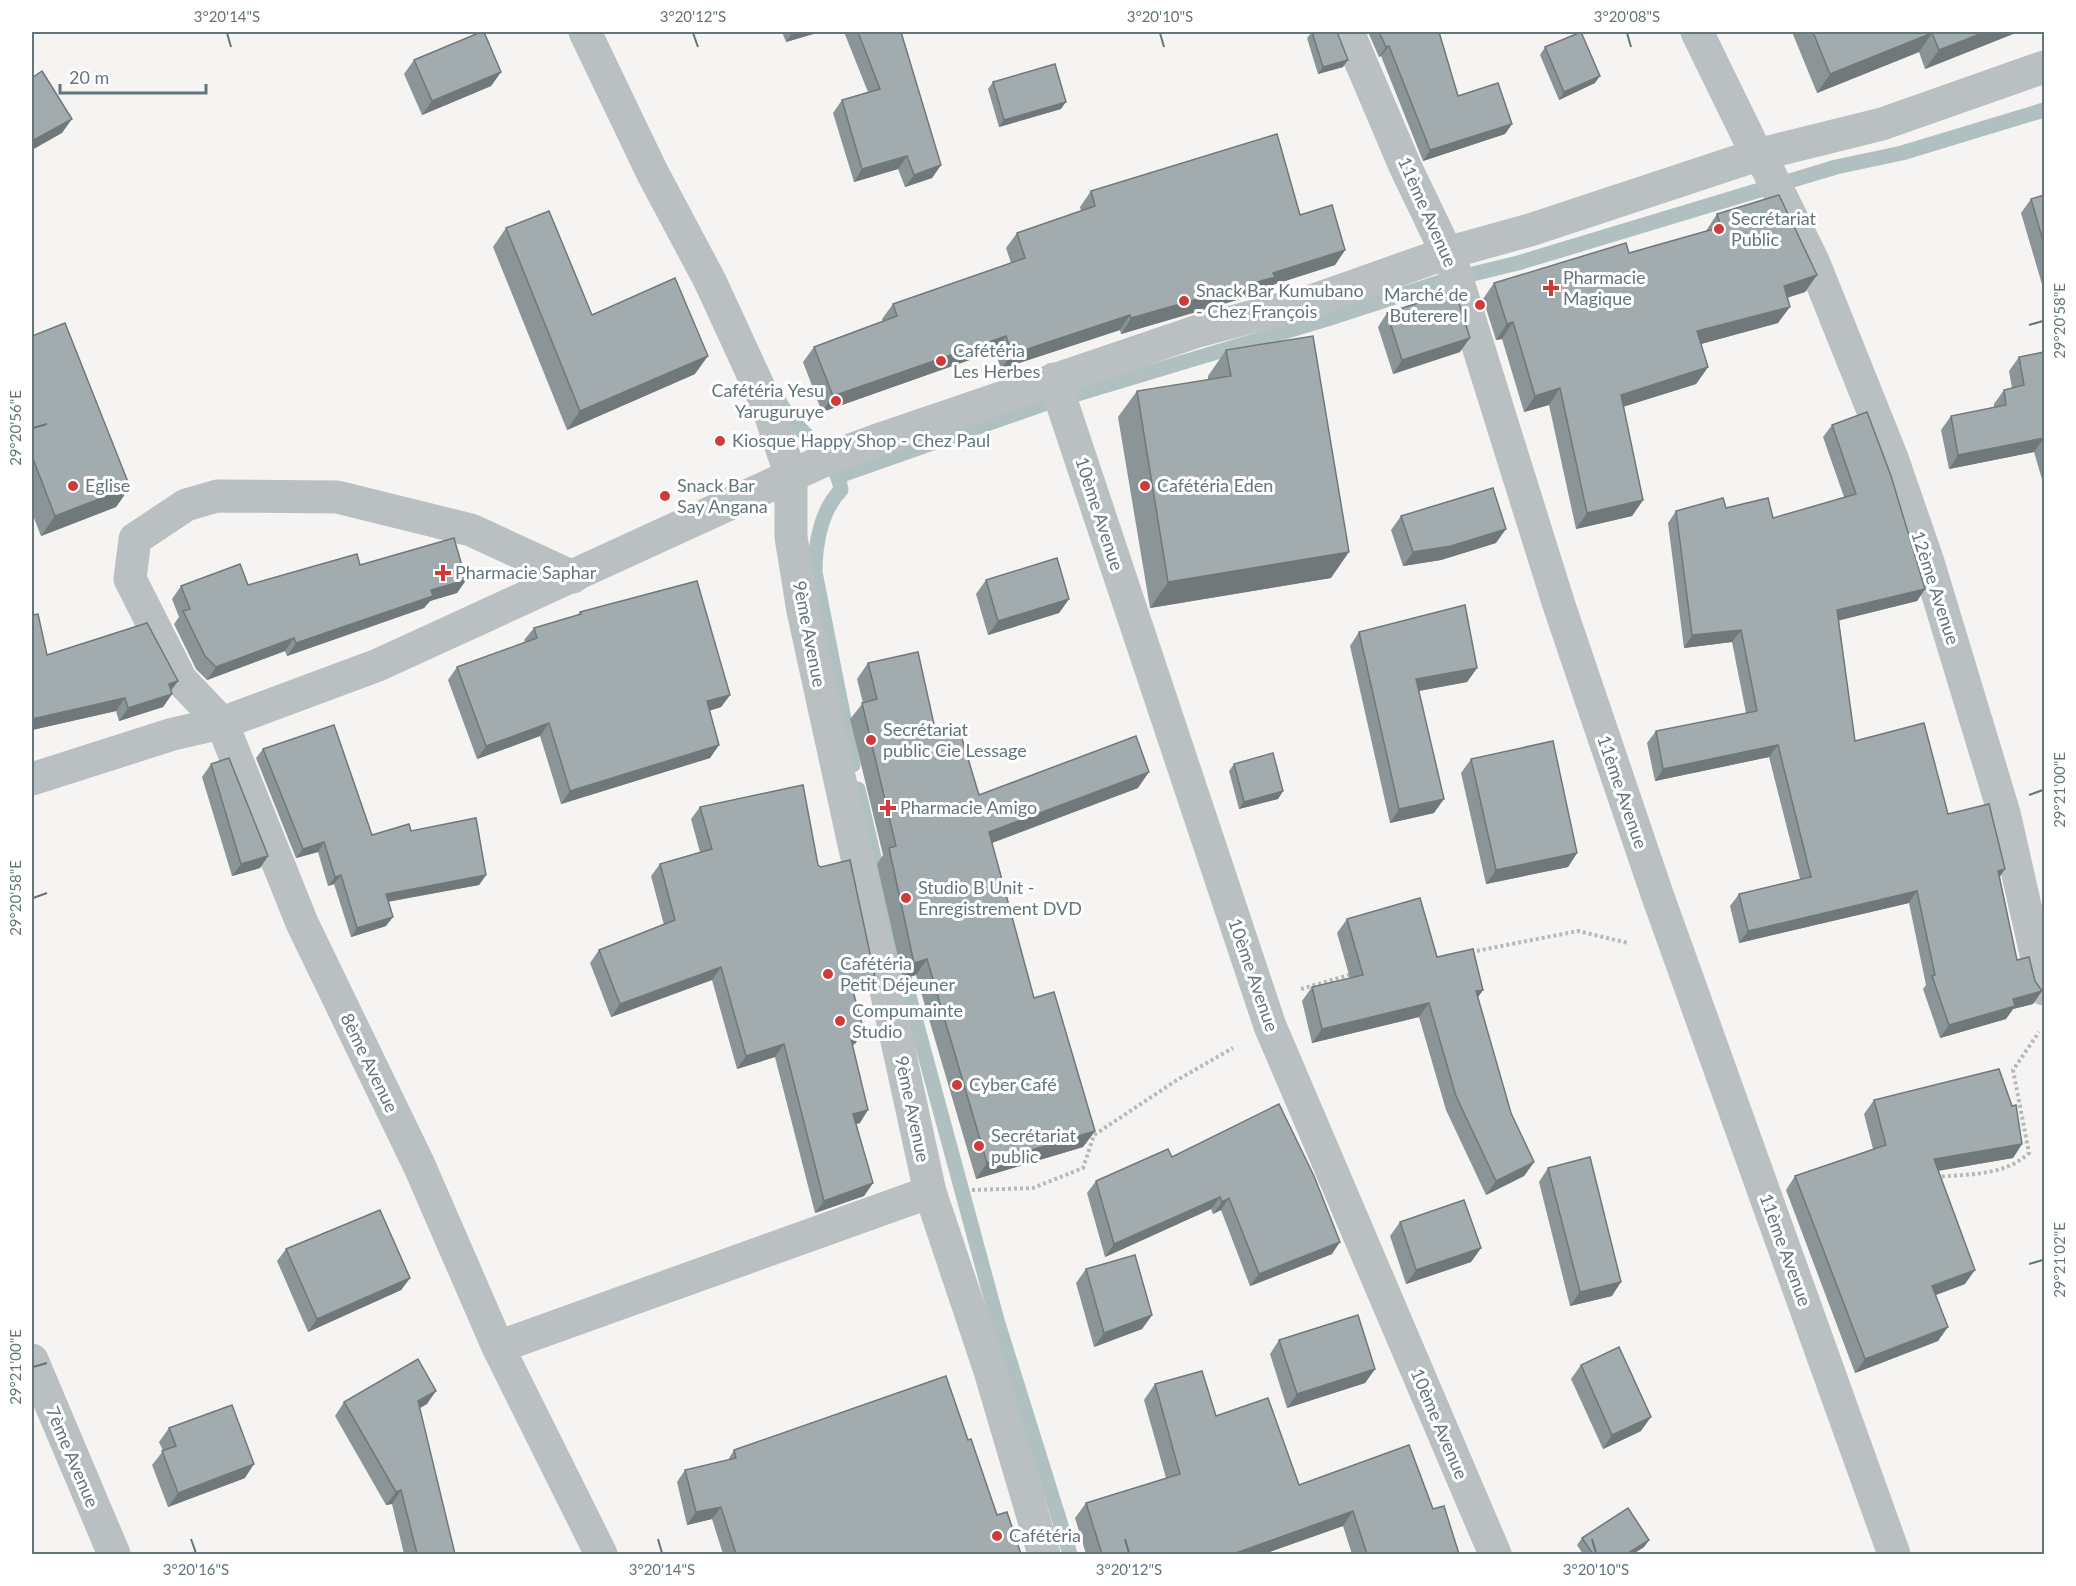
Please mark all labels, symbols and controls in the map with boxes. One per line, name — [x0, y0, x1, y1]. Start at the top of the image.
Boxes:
text: 3°20'14"S — [194, 7, 260, 25]
text: 3°20'12"S — [660, 7, 726, 25]
text: 3°20'10"S — [1127, 7, 1193, 25]
text: 3°20'08"S — [1594, 7, 1660, 25]
scale bar — [60, 57, 206, 95]
text: 20 m — [69, 66, 109, 88]
street label: 11ème Avenue — [1394, 153, 1462, 270]
place label: Secrétariat Public — [1731, 207, 1817, 250]
marker: Secrétariat Public — [1712, 222, 1726, 236]
place label: Pharmacie Magique — [1563, 266, 1645, 309]
place label: Snack Bar Kumubano - Chez François — [1196, 279, 1364, 322]
marker: Pharmacie Magique — [1544, 281, 1558, 295]
place label: Marché de Buterere I — [1384, 283, 1468, 326]
text: 29°20'58"E — [2050, 283, 2068, 359]
marker: Snack Bar Kumubano - Chez François — [1177, 294, 1191, 308]
marker: Marché de Buterere I — [1473, 298, 1487, 312]
place label: Cafétéria Les Herbes — [953, 339, 1041, 382]
marker: Cafétéria Les Herbes — [934, 354, 948, 368]
place label: Cafétéria Yesu Yaruguruye — [711, 379, 824, 422]
text: 29°20'56"E — [6, 390, 24, 466]
marker: Cafétéria Yesu Yaruguruye — [829, 394, 843, 408]
place label: Kiosque Happy Shop - Chez Paul — [732, 429, 990, 451]
marker: Kiosque Happy Shop - Chez Paul — [713, 434, 727, 448]
street label: 10ème Avenue — [1071, 454, 1129, 573]
place label: Eglise — [85, 474, 130, 496]
place label: Snack Bar Say Angana — [677, 474, 768, 517]
place label: Cafétéria Eden — [1157, 474, 1273, 496]
marker: Eglise — [66, 479, 80, 493]
marker: Cafétéria Eden — [1138, 479, 1152, 493]
marker: Snack Bar Say Angana — [658, 489, 672, 503]
street label: 12ème Avenue — [1907, 528, 1965, 647]
place label: Pharmacie Saphar — [455, 561, 597, 583]
marker: Pharmacie Saphar — [436, 566, 450, 580]
street label: 9ème Avenue — [789, 579, 831, 689]
place label: Secrétariat public Cie Lessage — [883, 718, 1027, 761]
street label: 11ème Avenue — [1593, 732, 1653, 851]
marker: Secrétariat public Cie Lessage — [864, 733, 878, 747]
text: 29°21'00"E — [2050, 752, 2068, 828]
place label: Pharmacie Amigo — [900, 796, 1037, 818]
marker: Pharmacie Amigo — [881, 801, 895, 815]
text: 29°20'58"E — [6, 860, 24, 936]
place label: Studio B Unit - Enregistrement DVD — [918, 876, 1082, 919]
marker: Studio B Unit - Enregistrement DVD — [899, 891, 913, 905]
street label: 10ème Avenue — [1224, 915, 1284, 1034]
place label: Cafétéria Petit Déjeuner — [840, 952, 955, 995]
marker: Cafétéria Petit Déjeuner — [821, 967, 835, 981]
place label: Compumainte Studio — [852, 999, 963, 1042]
street label: 8ème Avenue — [336, 1009, 403, 1116]
marker: Compumainte Studio — [833, 1014, 847, 1028]
street label: 9ème Avenue — [891, 1054, 935, 1164]
place label: Cyber Café — [969, 1073, 1057, 1095]
marker: Cyber Café — [950, 1078, 964, 1092]
place label: Secrétariat public — [991, 1124, 1077, 1167]
marker: Secrétariat public — [972, 1139, 986, 1153]
street label: 11ème Avenue — [1755, 1190, 1817, 1309]
text: 29°21'02"E — [2050, 1222, 2068, 1298]
text: 29°21'00"E — [6, 1329, 24, 1405]
street label: 10ème Avenue — [1407, 1365, 1473, 1482]
street label: 7ème Avenue — [42, 1403, 104, 1511]
place label: Cafétéria — [1009, 1524, 1081, 1546]
marker: Cafétéria — [990, 1529, 1004, 1543]
text: 3°20'16"S — [163, 1560, 229, 1578]
text: 3°20'14"S — [629, 1560, 695, 1578]
text: 3°20'12"S — [1096, 1560, 1162, 1578]
text: 3°20'10"S — [1563, 1560, 1629, 1578]

